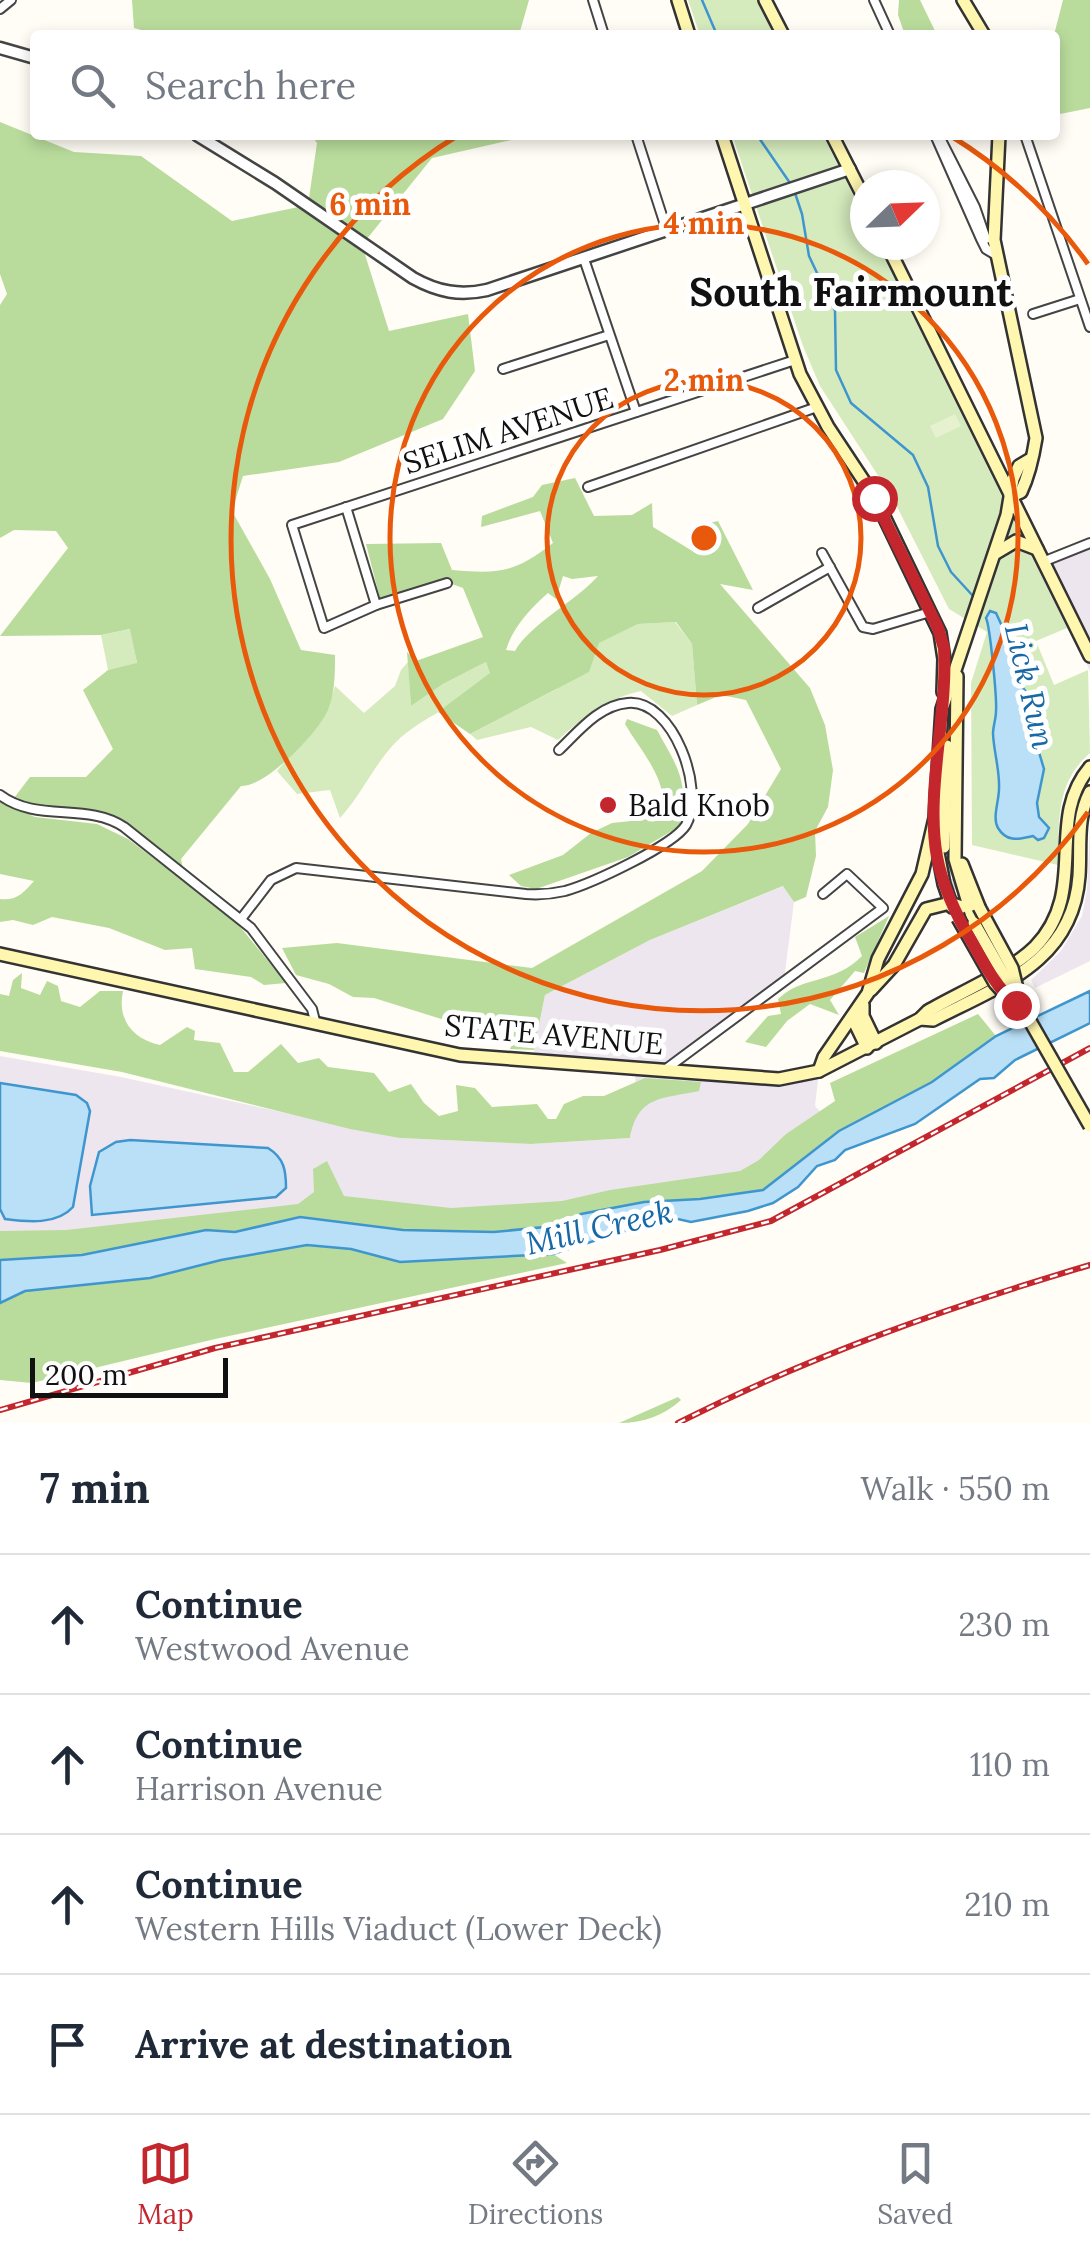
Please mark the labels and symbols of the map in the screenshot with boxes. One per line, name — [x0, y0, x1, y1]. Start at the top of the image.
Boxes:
north arrow — [850, 170, 940, 260]
text: 6 min — [329, 185, 411, 223]
text: 4 min — [664, 204, 744, 242]
district label: South Fairmount — [689, 266, 1013, 317]
text: 2 min — [664, 361, 744, 399]
street label: SELIM AVENUE — [398, 378, 618, 482]
route start — [852, 476, 898, 522]
centre of rings — [686, 520, 722, 556]
water label: Lick Run — [996, 619, 1064, 753]
place label: Bald Knob — [628, 786, 770, 824]
marker: Bald Knob — [597, 794, 619, 816]
route end — [994, 983, 1040, 1029]
street label: STATE AVENUE — [443, 1006, 665, 1062]
water label: Mill Creek — [522, 1190, 676, 1264]
scale bar — [30, 1353, 228, 1398]

